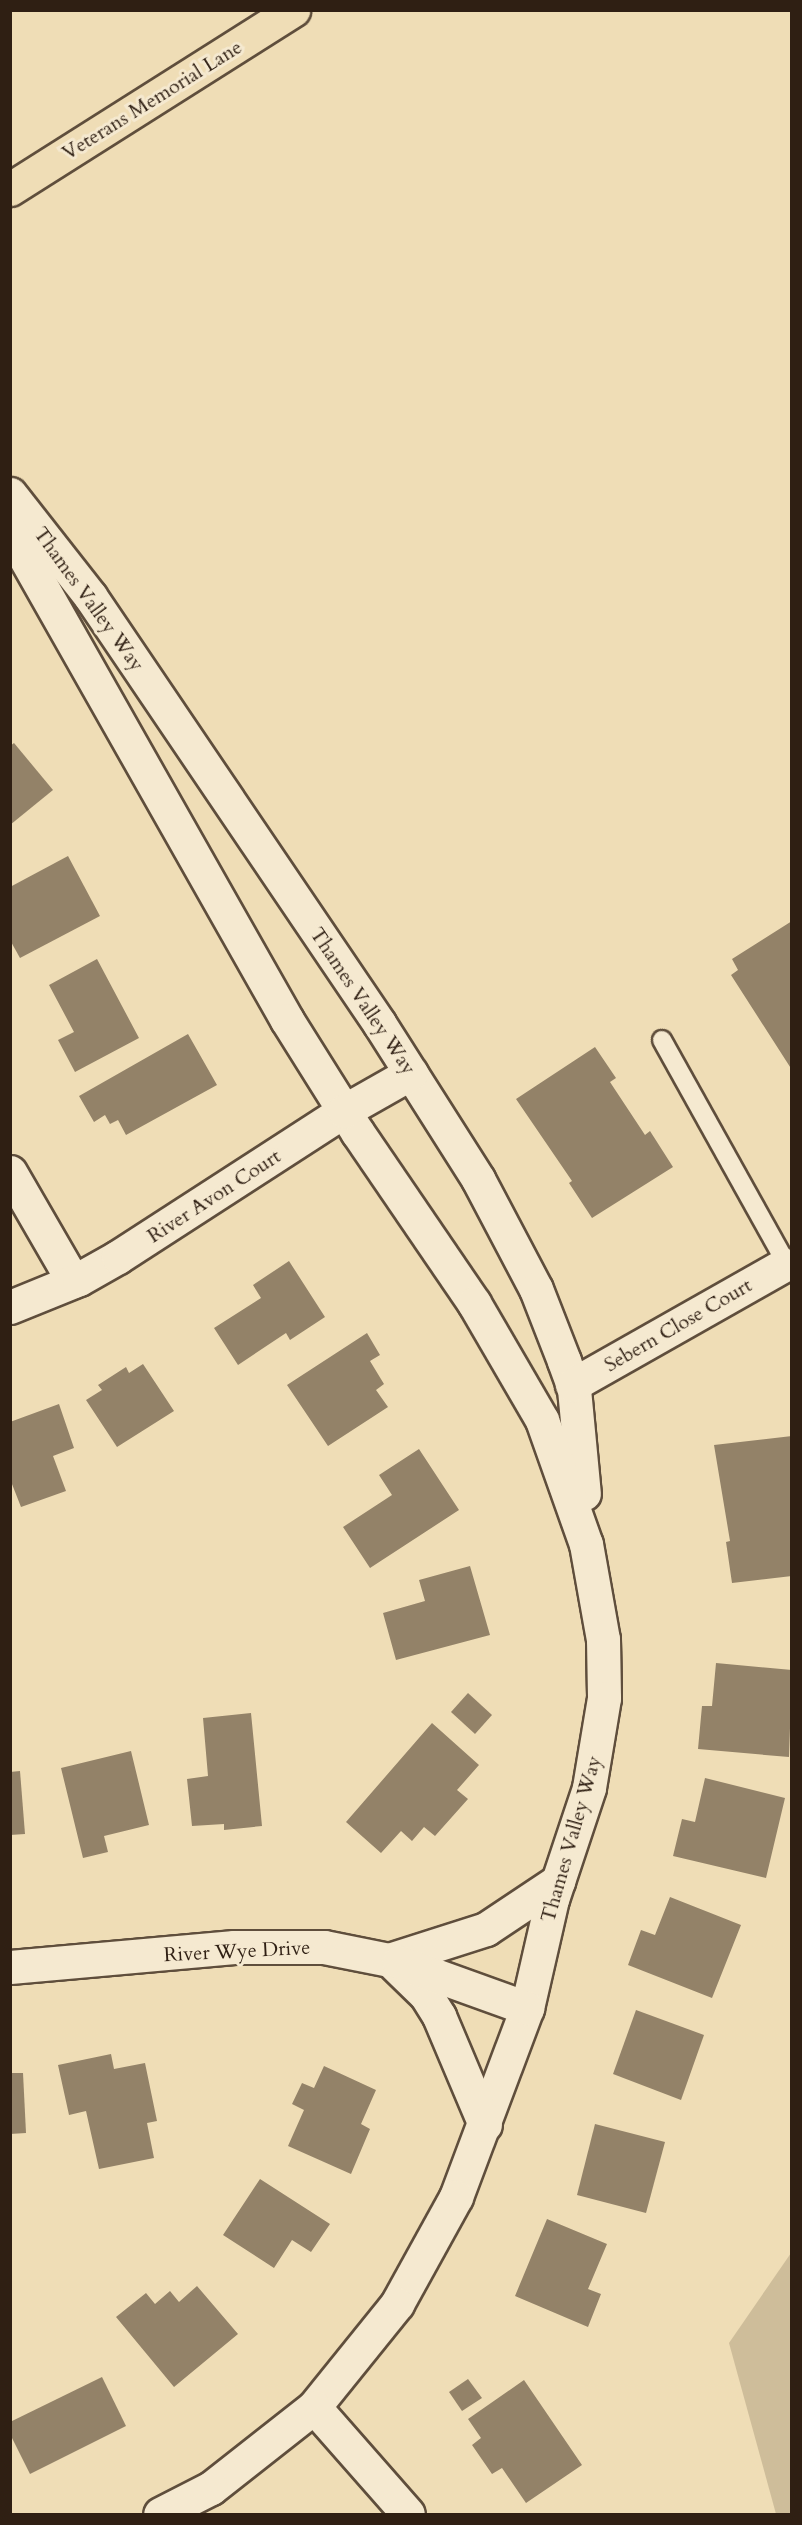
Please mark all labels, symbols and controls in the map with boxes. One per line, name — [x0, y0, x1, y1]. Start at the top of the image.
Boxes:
street label: Veterans Memorial Lane — [58, 35, 246, 165]
street label: Thames Valley Way — [29, 522, 149, 676]
street label: Thames Valley Way — [305, 923, 421, 1079]
street label: River Avon Court — [143, 1144, 285, 1248]
street label: Sebern Close Court — [600, 1273, 756, 1377]
street label: Thames Valley Way — [536, 1753, 606, 1925]
street label: River Wye Drive — [163, 1935, 311, 1967]

